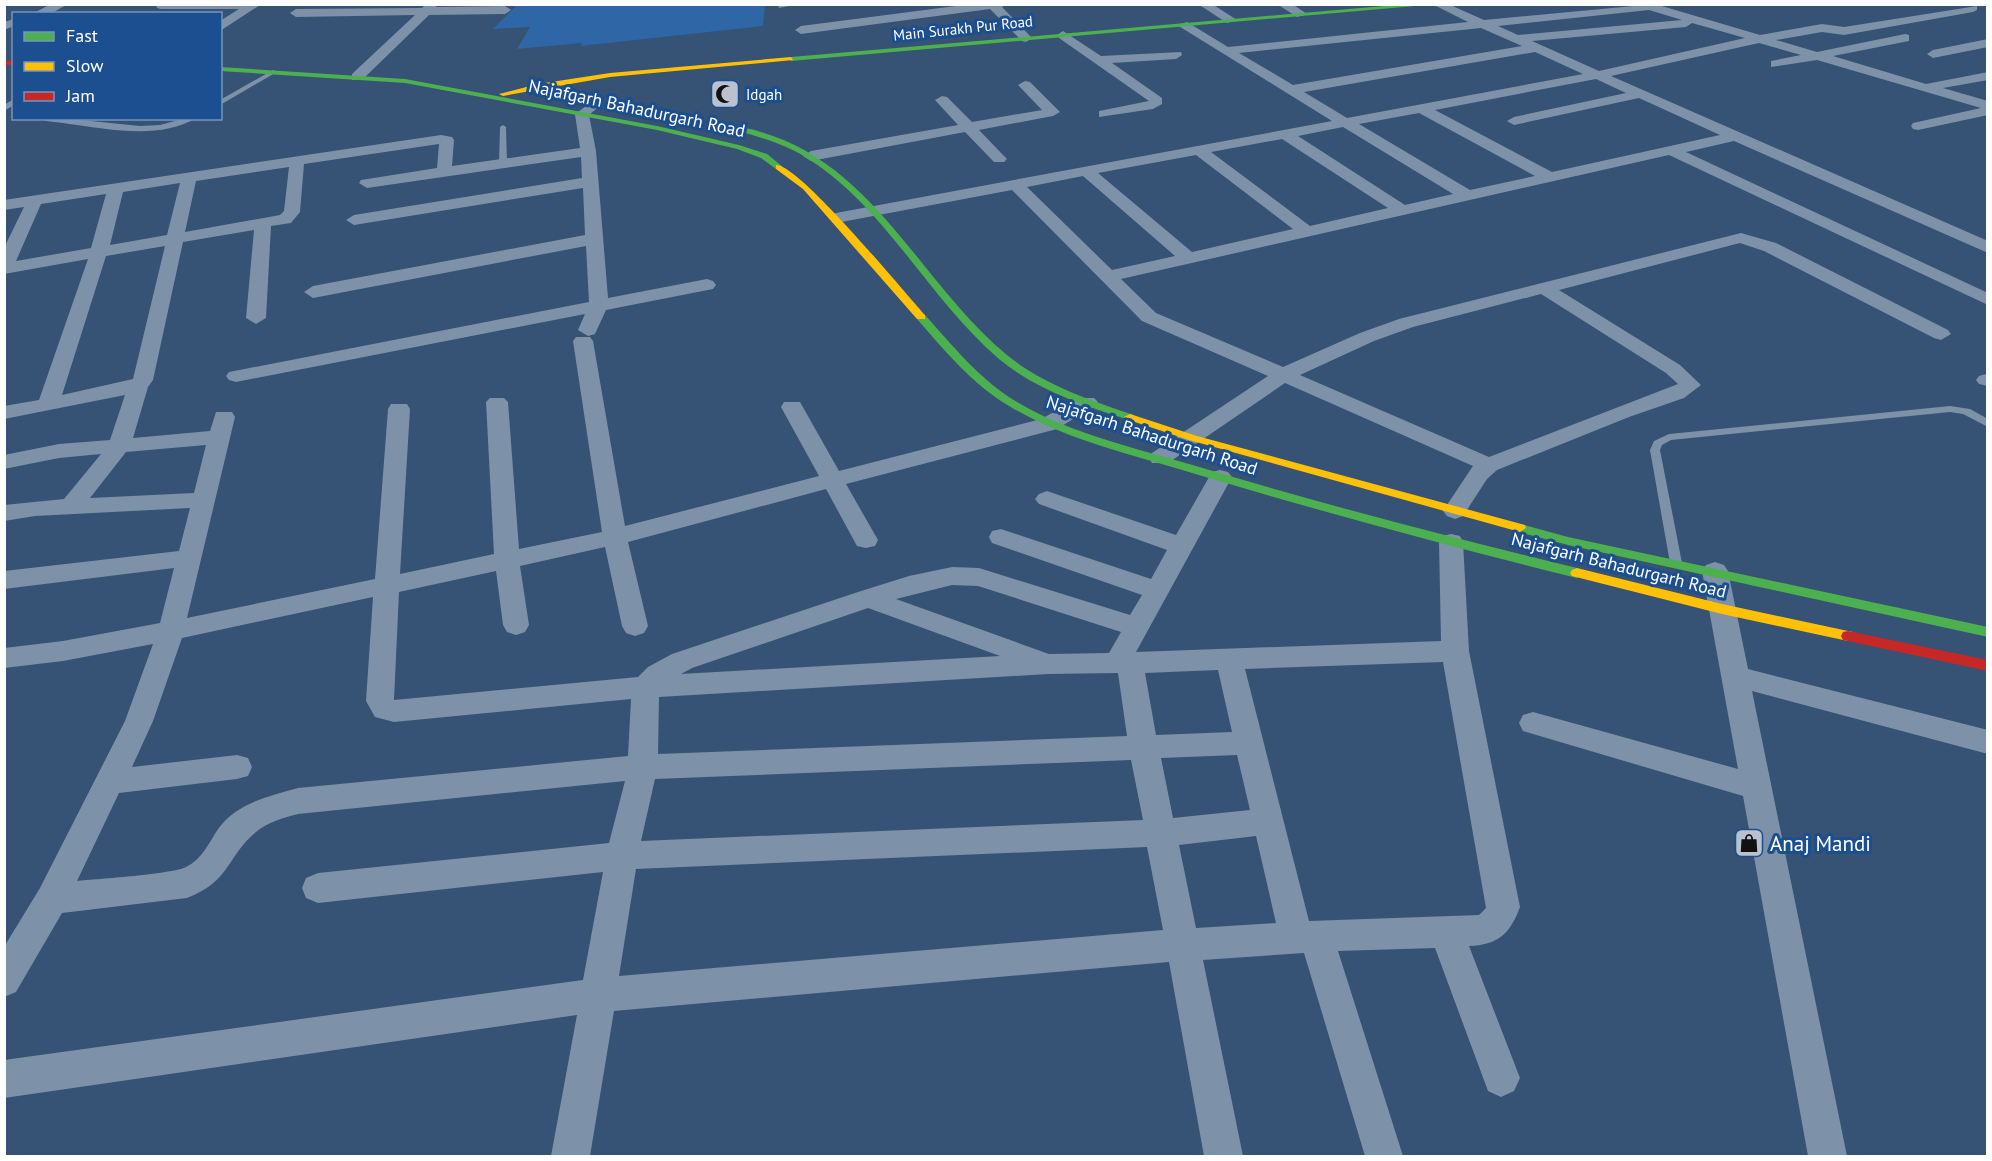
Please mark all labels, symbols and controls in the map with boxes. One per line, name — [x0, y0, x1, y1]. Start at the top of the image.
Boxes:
street label: Main Surakh Pur Road — [892, 11, 1034, 45]
legend — [12, 12, 222, 120]
text: Fast — [66, 24, 98, 47]
text: Slow — [66, 54, 104, 77]
street label: Najafgarh Bahadurgarh Road — [527, 74, 747, 142]
mosque icon: Idgah — [709, 78, 741, 110]
text: Jam — [65, 84, 95, 107]
place label: Idgah — [746, 85, 782, 104]
street label: Najafgarh Bahadurgarh Road — [1043, 390, 1261, 480]
street label: Najafgarh Bahadurgarh Road — [1509, 527, 1729, 603]
shop icon: Anaj Mandi — [1733, 827, 1765, 859]
place label: Anaj Mandi — [1770, 830, 1871, 857]

